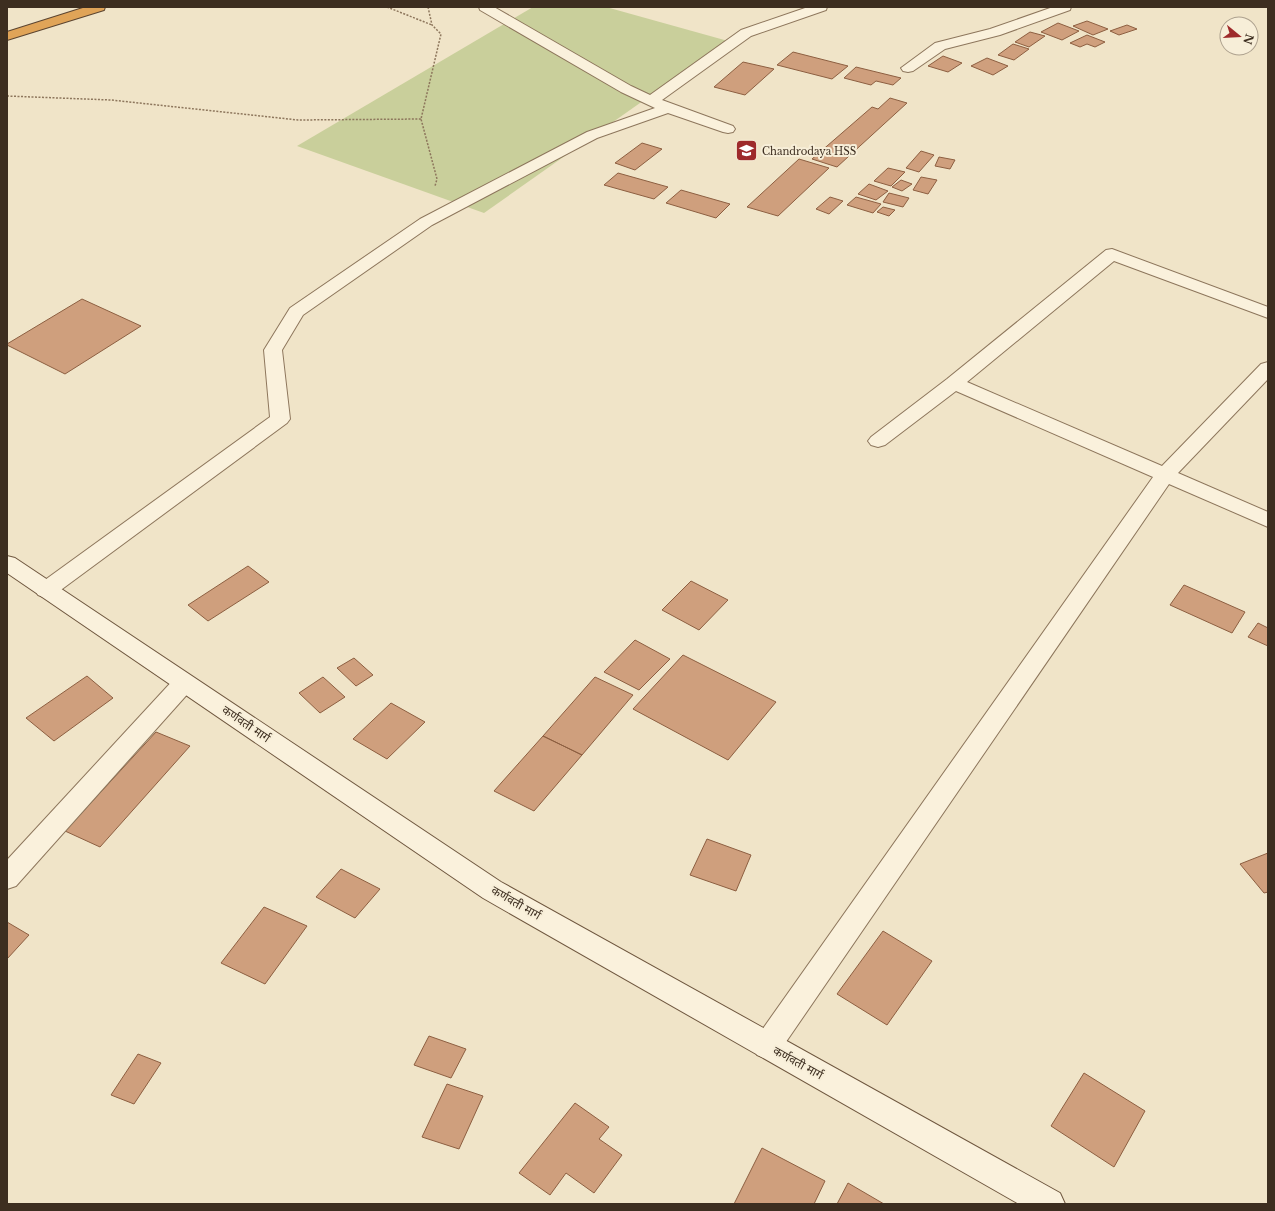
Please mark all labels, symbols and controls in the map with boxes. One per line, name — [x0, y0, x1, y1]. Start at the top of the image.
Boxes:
north arrow — [1219, 16, 1259, 56]
text: N — [1240, 32, 1257, 47]
school or university icon: Chandrodaya HSS — [734, 138, 760, 164]
place label: Chandrodaya HSS — [762, 145, 856, 158]
street label: कर्णवती मार्ग — [219, 702, 274, 746]
street label: कर्णवती मार्ग — [489, 882, 545, 923]
street label: कर्णवती मार्ग — [771, 1043, 827, 1083]

